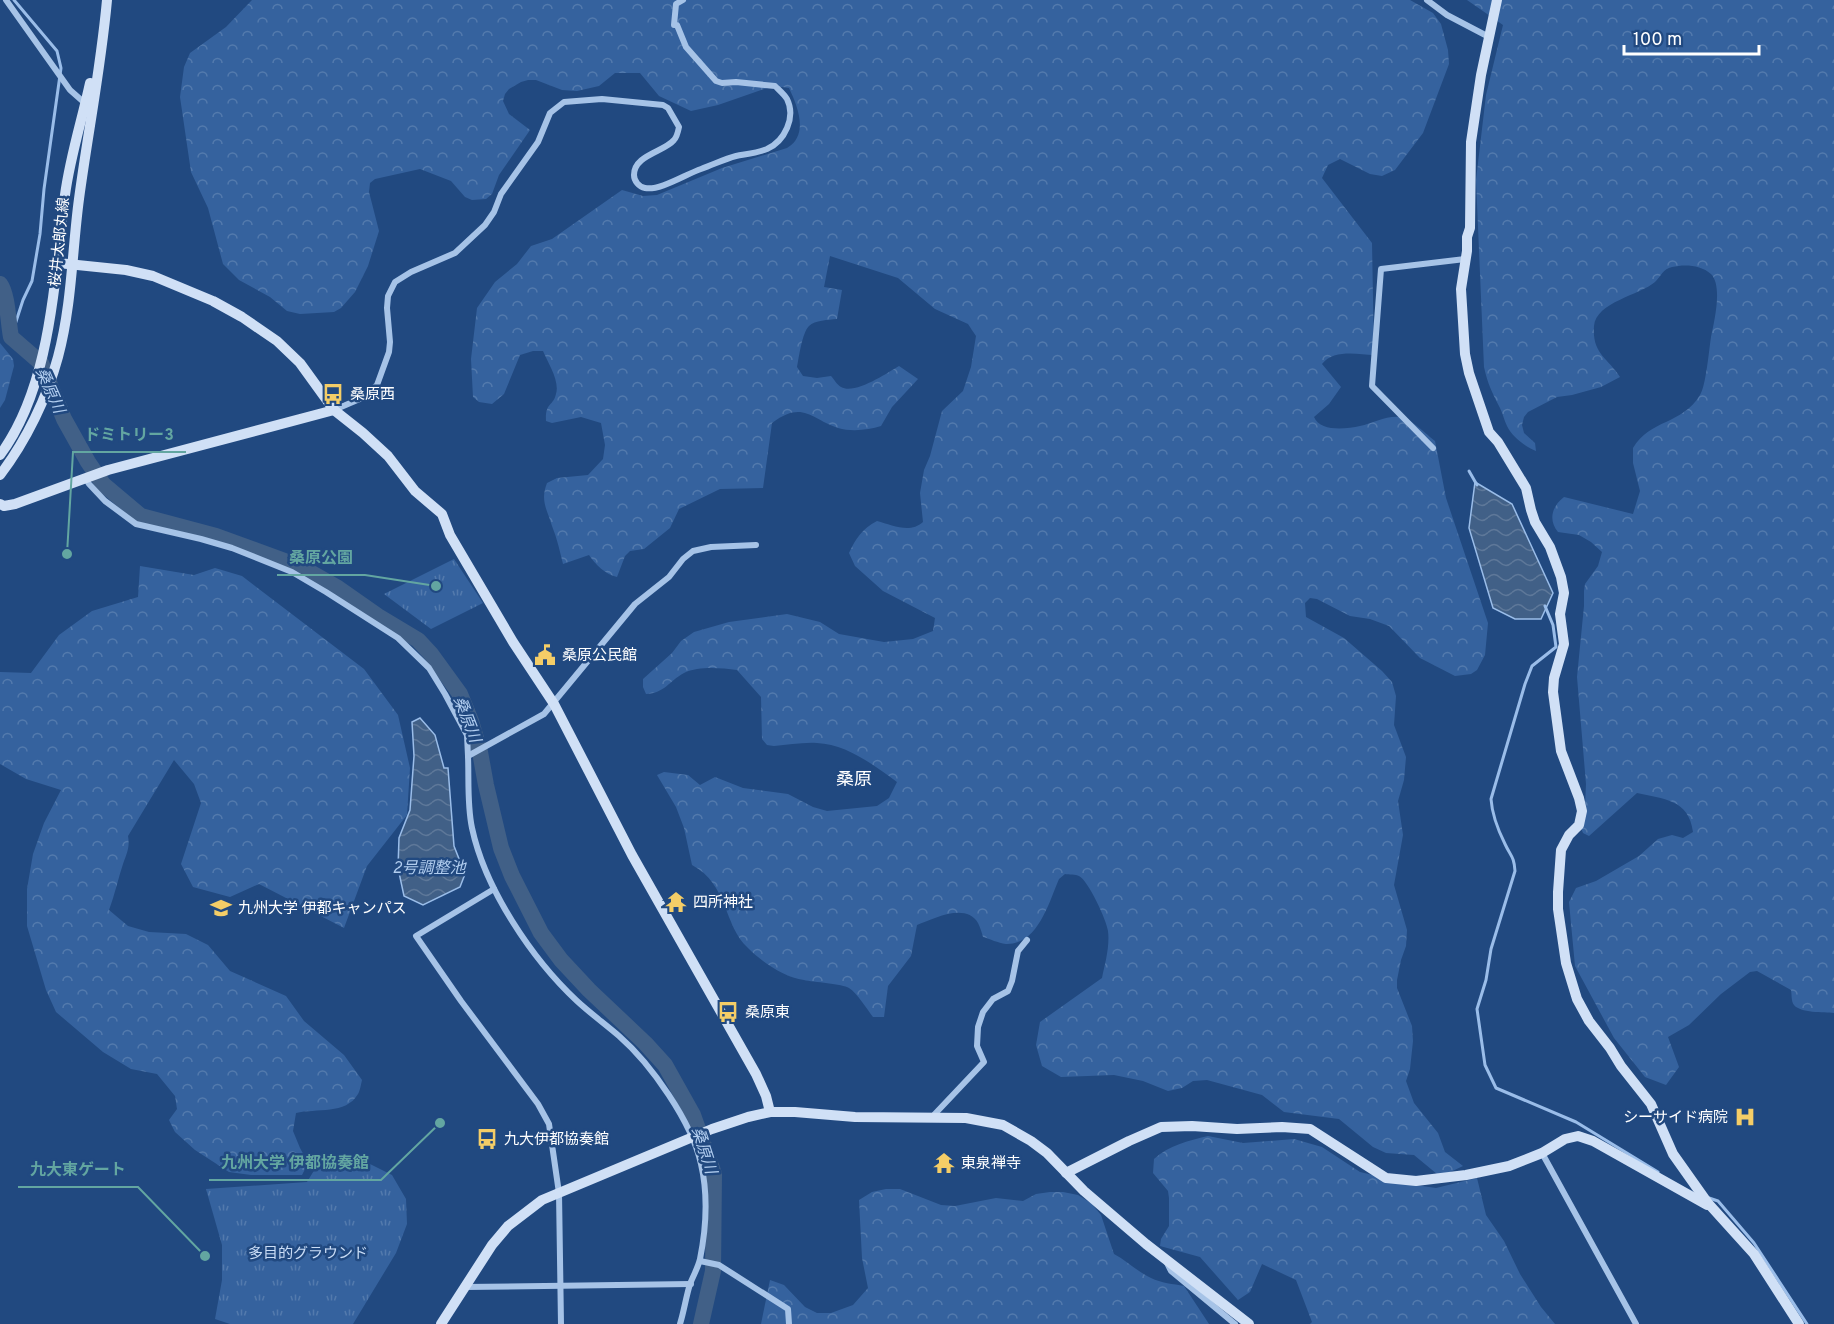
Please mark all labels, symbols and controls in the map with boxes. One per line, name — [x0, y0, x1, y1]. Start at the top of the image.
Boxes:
scale bar — [1624, 18, 1759, 56]
text: 100 m — [1633, 29, 1682, 52]
street label: 桜井太郎丸線 — [45, 196, 75, 288]
water label: 桑原川 — [30, 365, 69, 419]
bus stop icon: 桑原西 — [321, 382, 345, 406]
place label: 桑原西 — [350, 386, 395, 405]
callout: ドミトリー3 — [73, 418, 186, 452]
text: ドミトリー3 — [84, 426, 174, 446]
callout: 桑原公園 — [277, 541, 365, 575]
text: 桑原公園 — [289, 549, 353, 569]
public building icon: 桑原公民館 — [533, 643, 557, 667]
place label: 桑原公民館 — [562, 647, 637, 666]
water label: 桑原川 — [448, 694, 485, 748]
district label: 桑原 — [836, 769, 872, 792]
water label: 2号調整池 — [392, 859, 468, 879]
temple icon: 四所神社 — [664, 890, 688, 914]
place label: 四所神社 — [693, 894, 753, 913]
school or university icon: 九州大学 伊都キャンパス — [209, 896, 233, 920]
place label: 九州大学 伊都キャンパス — [238, 899, 407, 919]
bus stop icon: 桑原東 — [716, 1000, 740, 1024]
place label: 桑原東 — [745, 1004, 790, 1023]
hospital icon: シーサイド病院 — [1733, 1105, 1757, 1129]
place label: シーサイド病院 — [1623, 1109, 1728, 1128]
water label: 桑原川 — [686, 1125, 721, 1178]
bus stop icon: 九大伊都協奏館 — [475, 1127, 499, 1151]
place label: 九大伊都協奏館 — [504, 1130, 609, 1150]
callout: 九州大学 伊都協奏館 — [209, 1146, 381, 1180]
temple icon: 東泉禅寺 — [932, 1151, 956, 1175]
callout: 九大東ゲート — [18, 1153, 138, 1187]
text: 九州大学 伊都協奏館 — [221, 1153, 369, 1174]
place label: 東泉禅寺 — [961, 1155, 1021, 1174]
text: 九大東ゲート — [30, 1161, 126, 1181]
park label: 多目的グラウンド — [248, 1245, 368, 1264]

